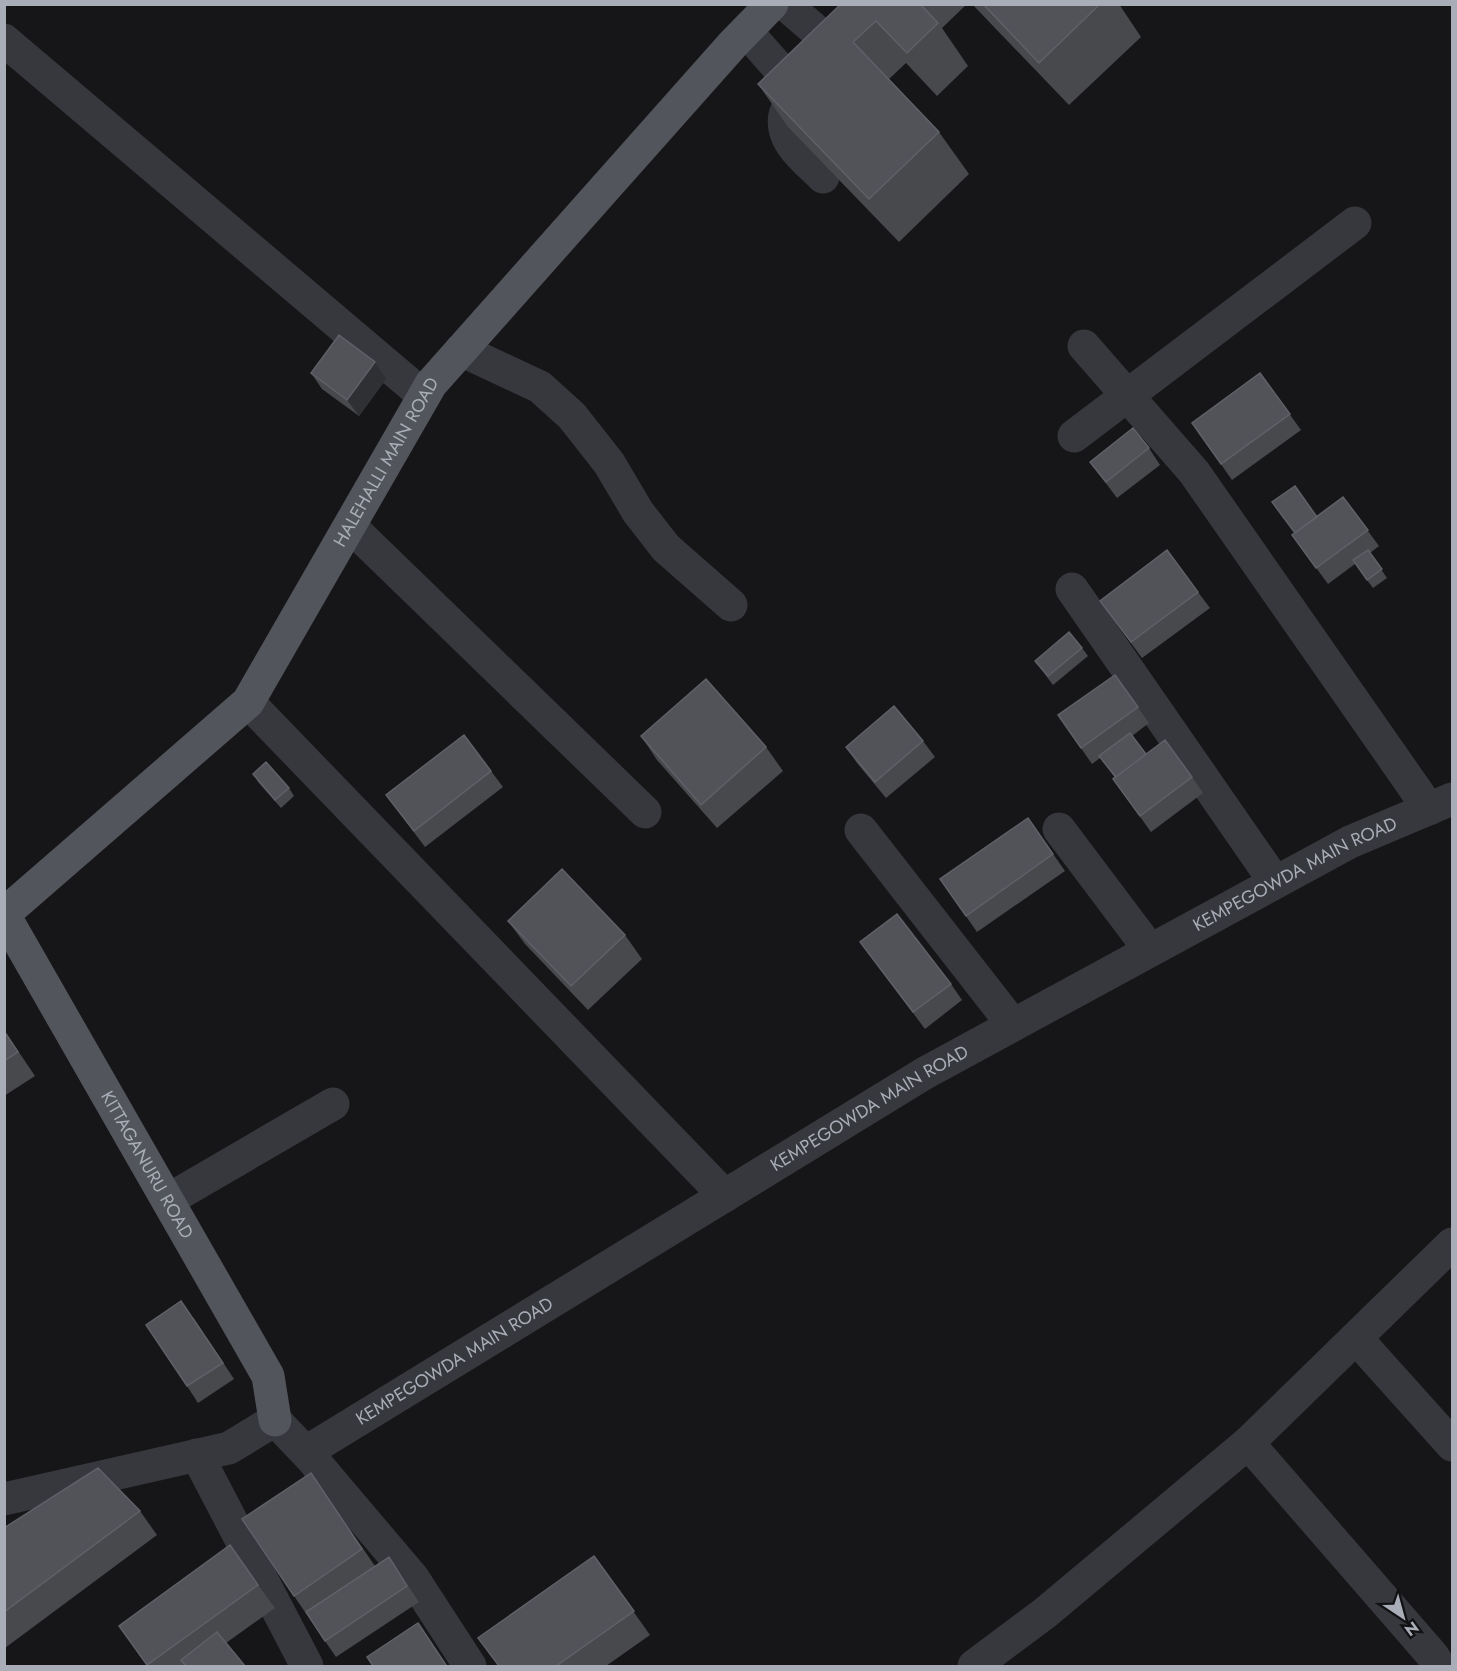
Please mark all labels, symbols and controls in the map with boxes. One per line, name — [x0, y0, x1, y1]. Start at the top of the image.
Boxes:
street label: HALEHALLI MAIN ROAD — [327, 373, 445, 552]
street label: KEMPEGOWDA MAIN ROAD — [1188, 811, 1401, 938]
street label: KEMPEGOWDA MAIN ROAD — [765, 1039, 973, 1178]
street label: KITTAGANURU ROAD — [94, 1086, 200, 1244]
street label: KEMPEGOWDA MAIN ROAD — [351, 1291, 558, 1432]
north arrow — [1373, 1587, 1433, 1647]
text: N — [1400, 1616, 1423, 1642]

